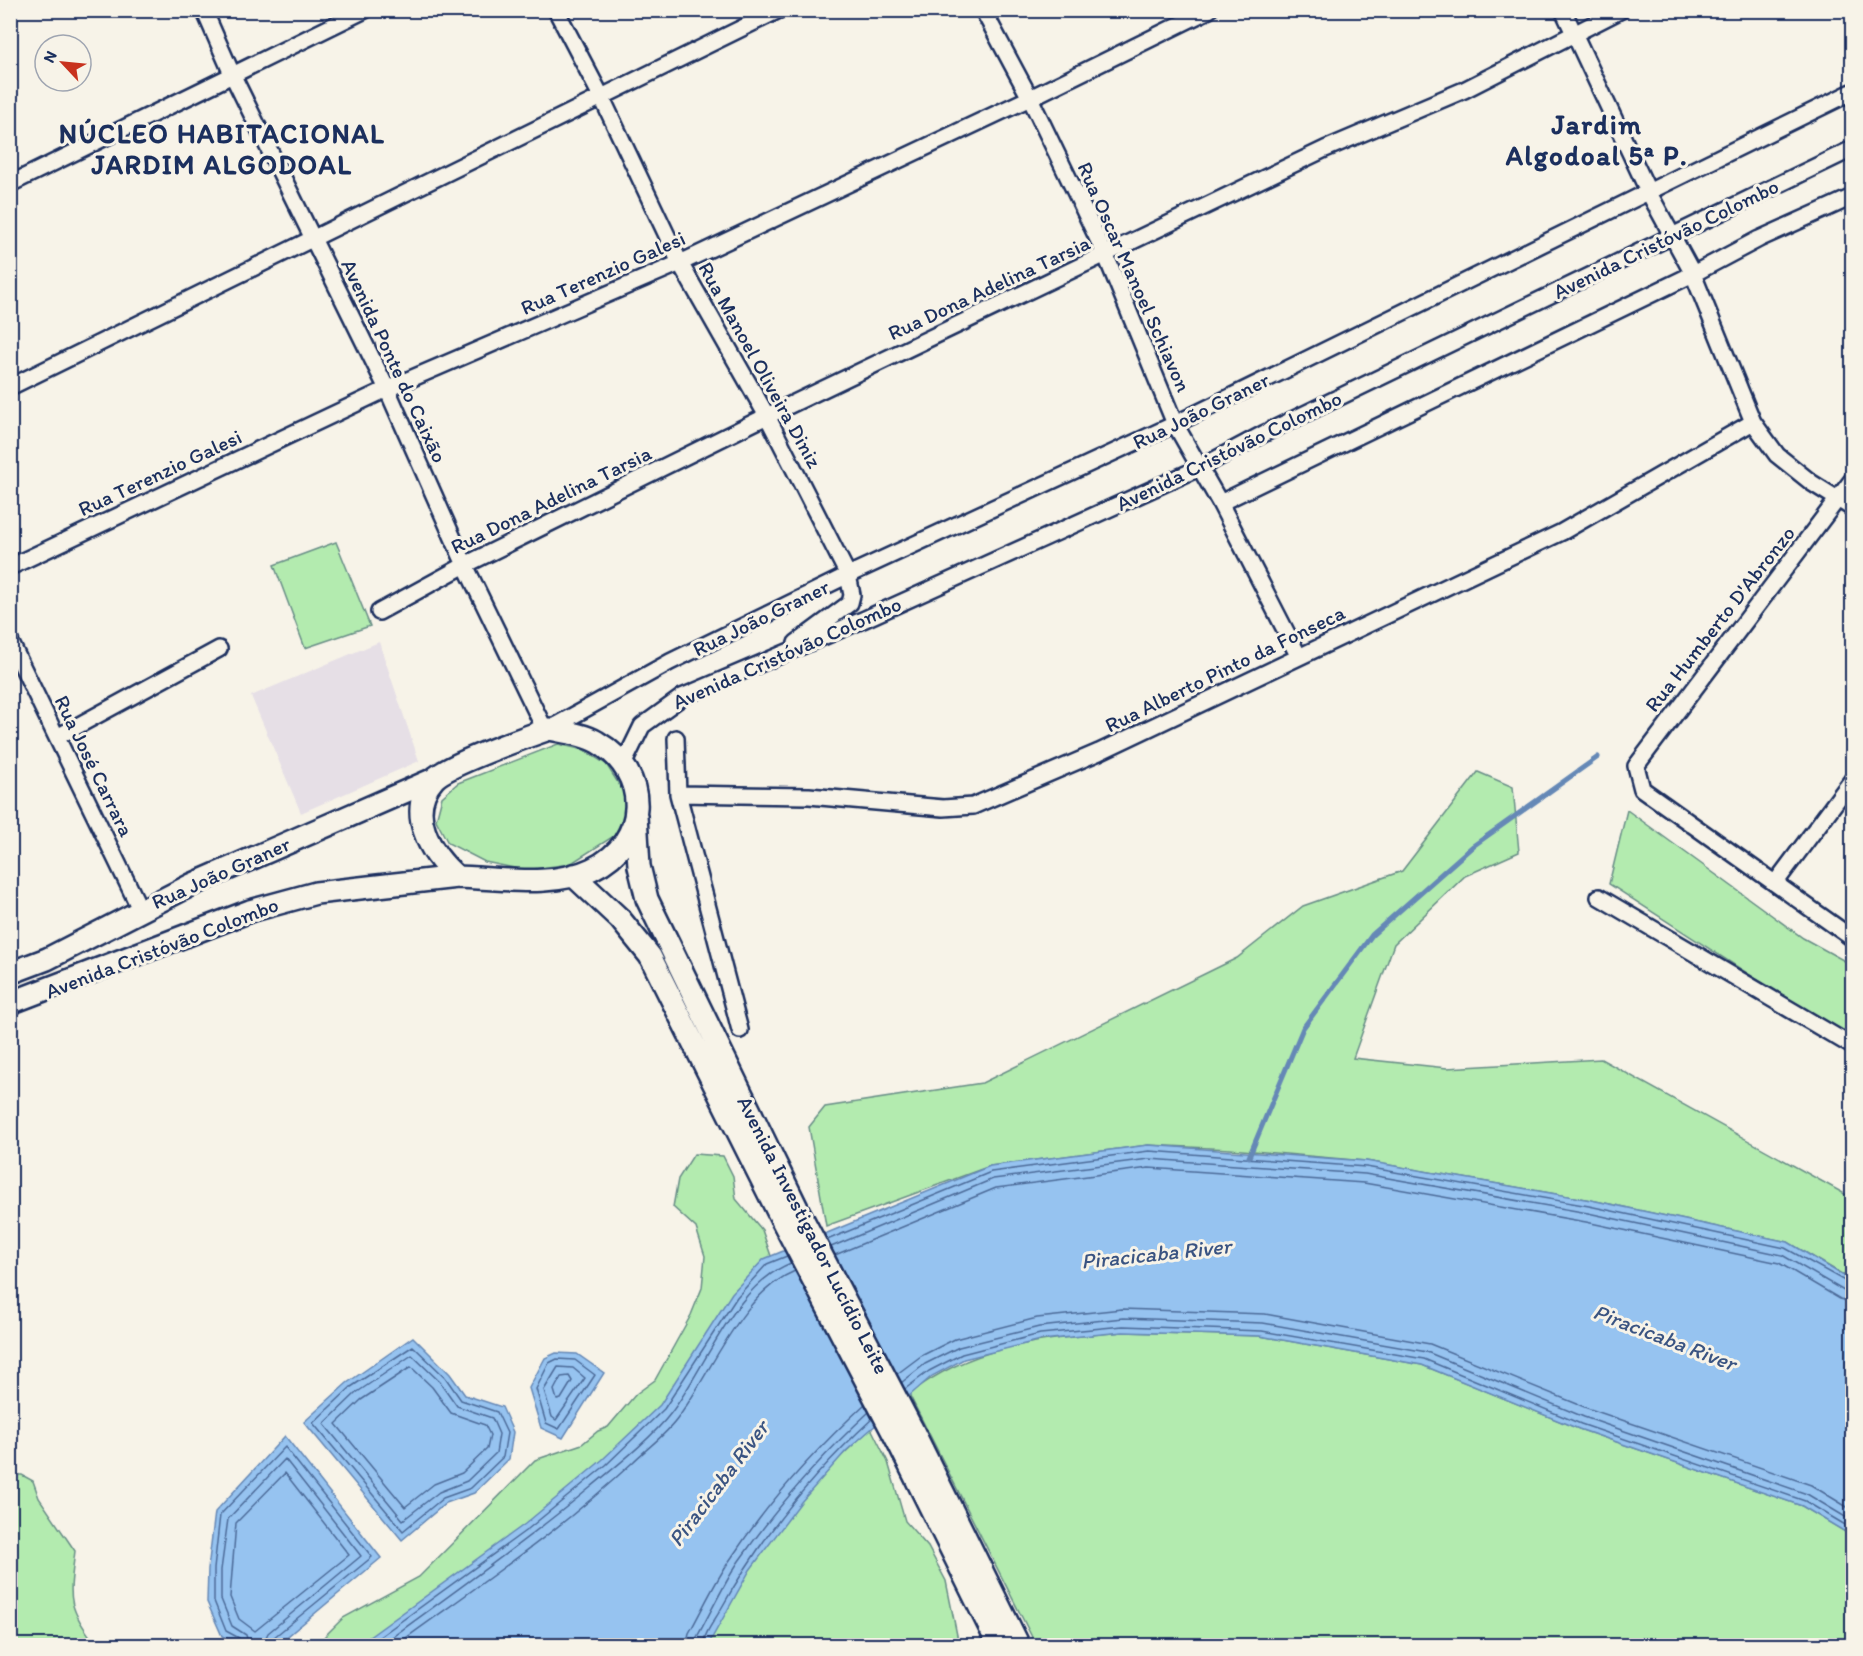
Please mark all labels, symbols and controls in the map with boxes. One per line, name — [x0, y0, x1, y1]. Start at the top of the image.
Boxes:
north arrow — [33, 33, 93, 93]
text: N — [39, 48, 61, 66]
district label: Jardim Algodoal 5ª P. — [1505, 108, 1688, 172]
district label: NÚCLEO HABITACIONAL JARDIM ALGODOAL — [59, 117, 385, 181]
street label: Rua Oscar Manoel Schiavon — [1072, 158, 1197, 396]
street label: Avenida Cristóvão Colombo — [1549, 173, 1783, 304]
street label: Rua Terenzio Galesi — [517, 225, 689, 320]
street label: Rua Dona Adelina Tarsia — [884, 230, 1094, 345]
street label: Avenida Ponte do Caixão — [336, 255, 453, 467]
street label: Rua Manoel Oliveira Diniz — [693, 257, 828, 472]
street label: Rua João Graner — [1128, 366, 1274, 454]
street label: Avenida Cristóvão Colombo — [1112, 385, 1346, 516]
street label: Rua Terenzio Galesi — [74, 424, 245, 521]
street label: Rua Dona Adelina Tarsia — [446, 440, 655, 559]
street label: Rua Humberto D'Abronzo — [1639, 521, 1800, 717]
street label: Rua João Graner — [688, 573, 834, 661]
street label: Avenida Cristóvão Colombo — [669, 591, 905, 714]
street label: Rua Alberto Pinto da Fonseca — [1101, 600, 1349, 738]
street label: Rua José Carrara — [49, 691, 139, 841]
street label: Rua João Graner — [148, 831, 295, 914]
street label: Avenida Cristóvão Colombo — [42, 891, 282, 1004]
street label: Avenida Investigador Lucídio Leite — [732, 1092, 895, 1378]
water label: Piracicaba River — [1080, 1232, 1235, 1275]
water label: Piracicaba River — [1590, 1298, 1742, 1378]
water label: Piracicaba River — [662, 1413, 776, 1552]

